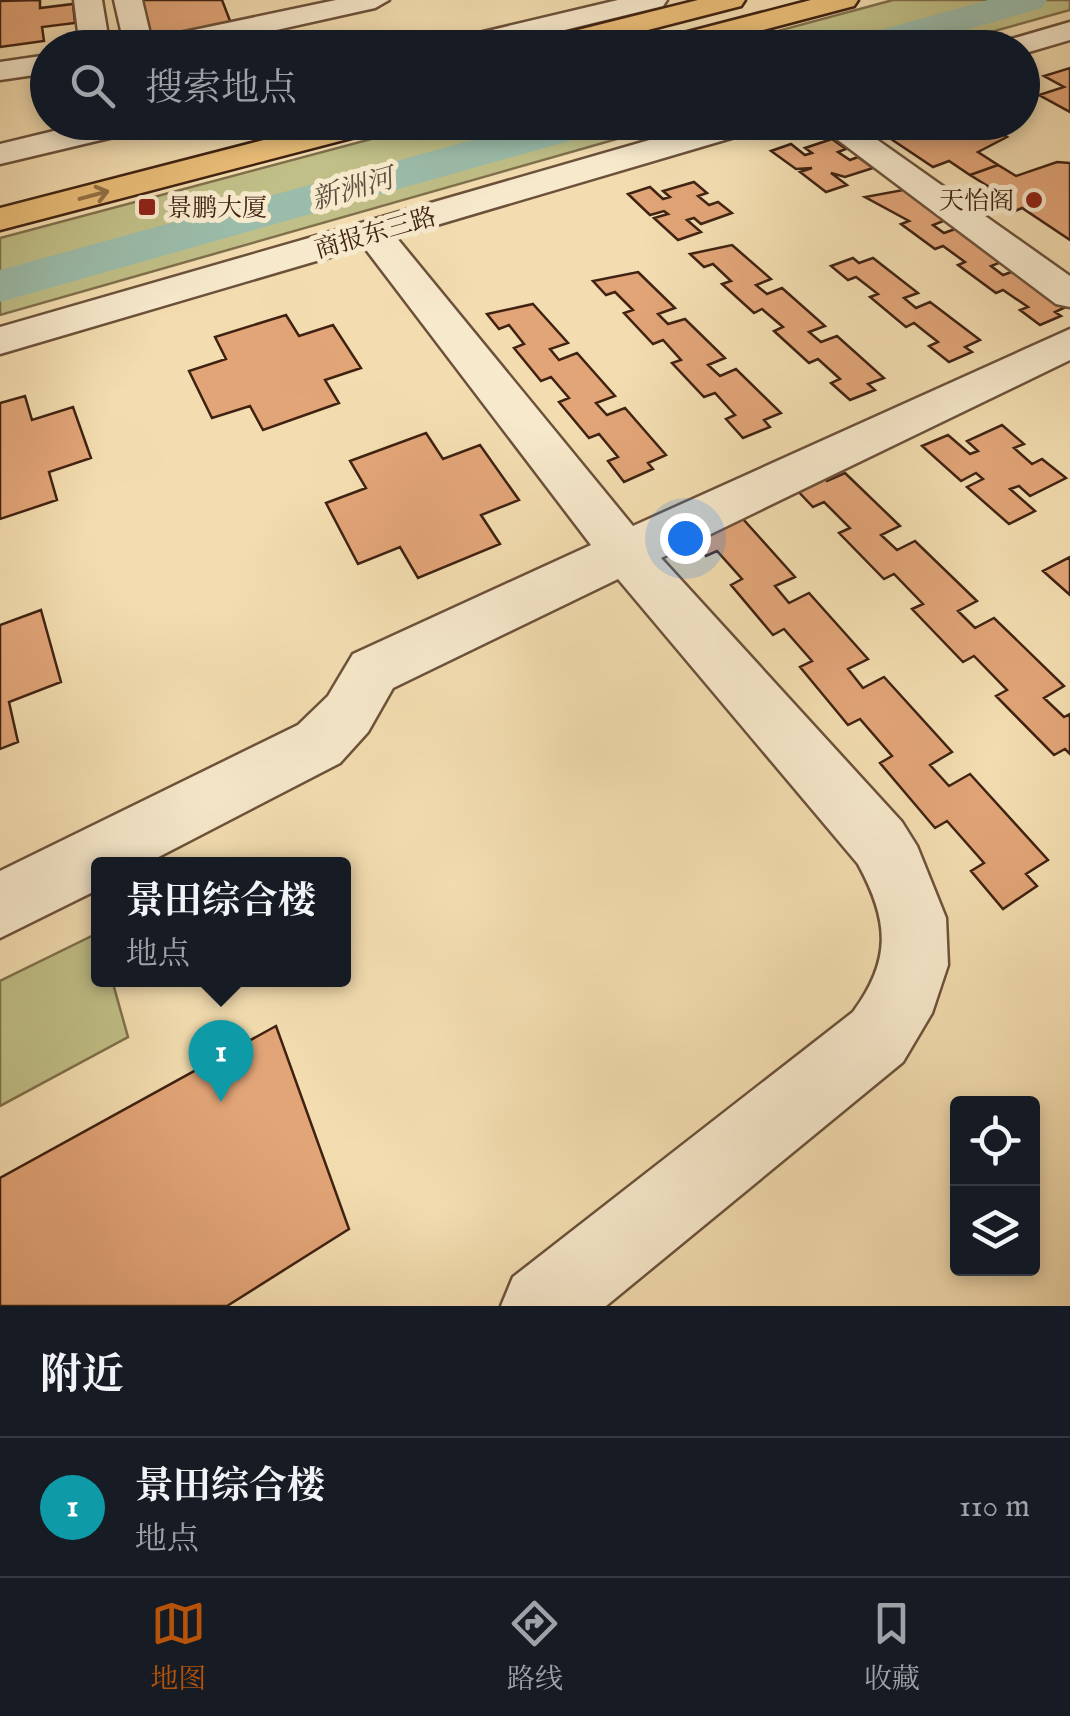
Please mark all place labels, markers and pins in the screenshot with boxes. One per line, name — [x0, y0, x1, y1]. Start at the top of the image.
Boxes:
place label: 天怡阁 — [939, 186, 1014, 218]
marker: 天怡阁 — [1023, 189, 1045, 211]
place label: 景鹏大厦 — [167, 193, 267, 225]
marker: 景鹏大厦 — [136, 196, 158, 218]
pin: 1 — [188, 1020, 254, 1102]

